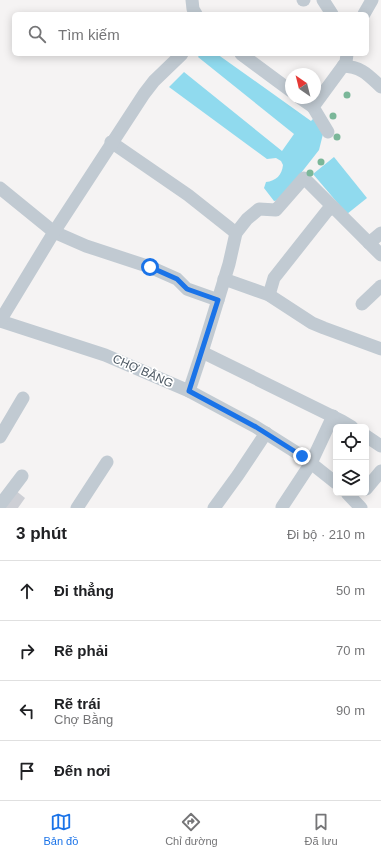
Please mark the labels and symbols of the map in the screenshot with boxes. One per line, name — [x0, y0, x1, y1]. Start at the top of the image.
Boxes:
north arrow — [285, 68, 321, 104]
route start — [141, 258, 159, 276]
street label: CHỢ BẰNG — [110, 350, 176, 391]
route end — [293, 447, 311, 465]

